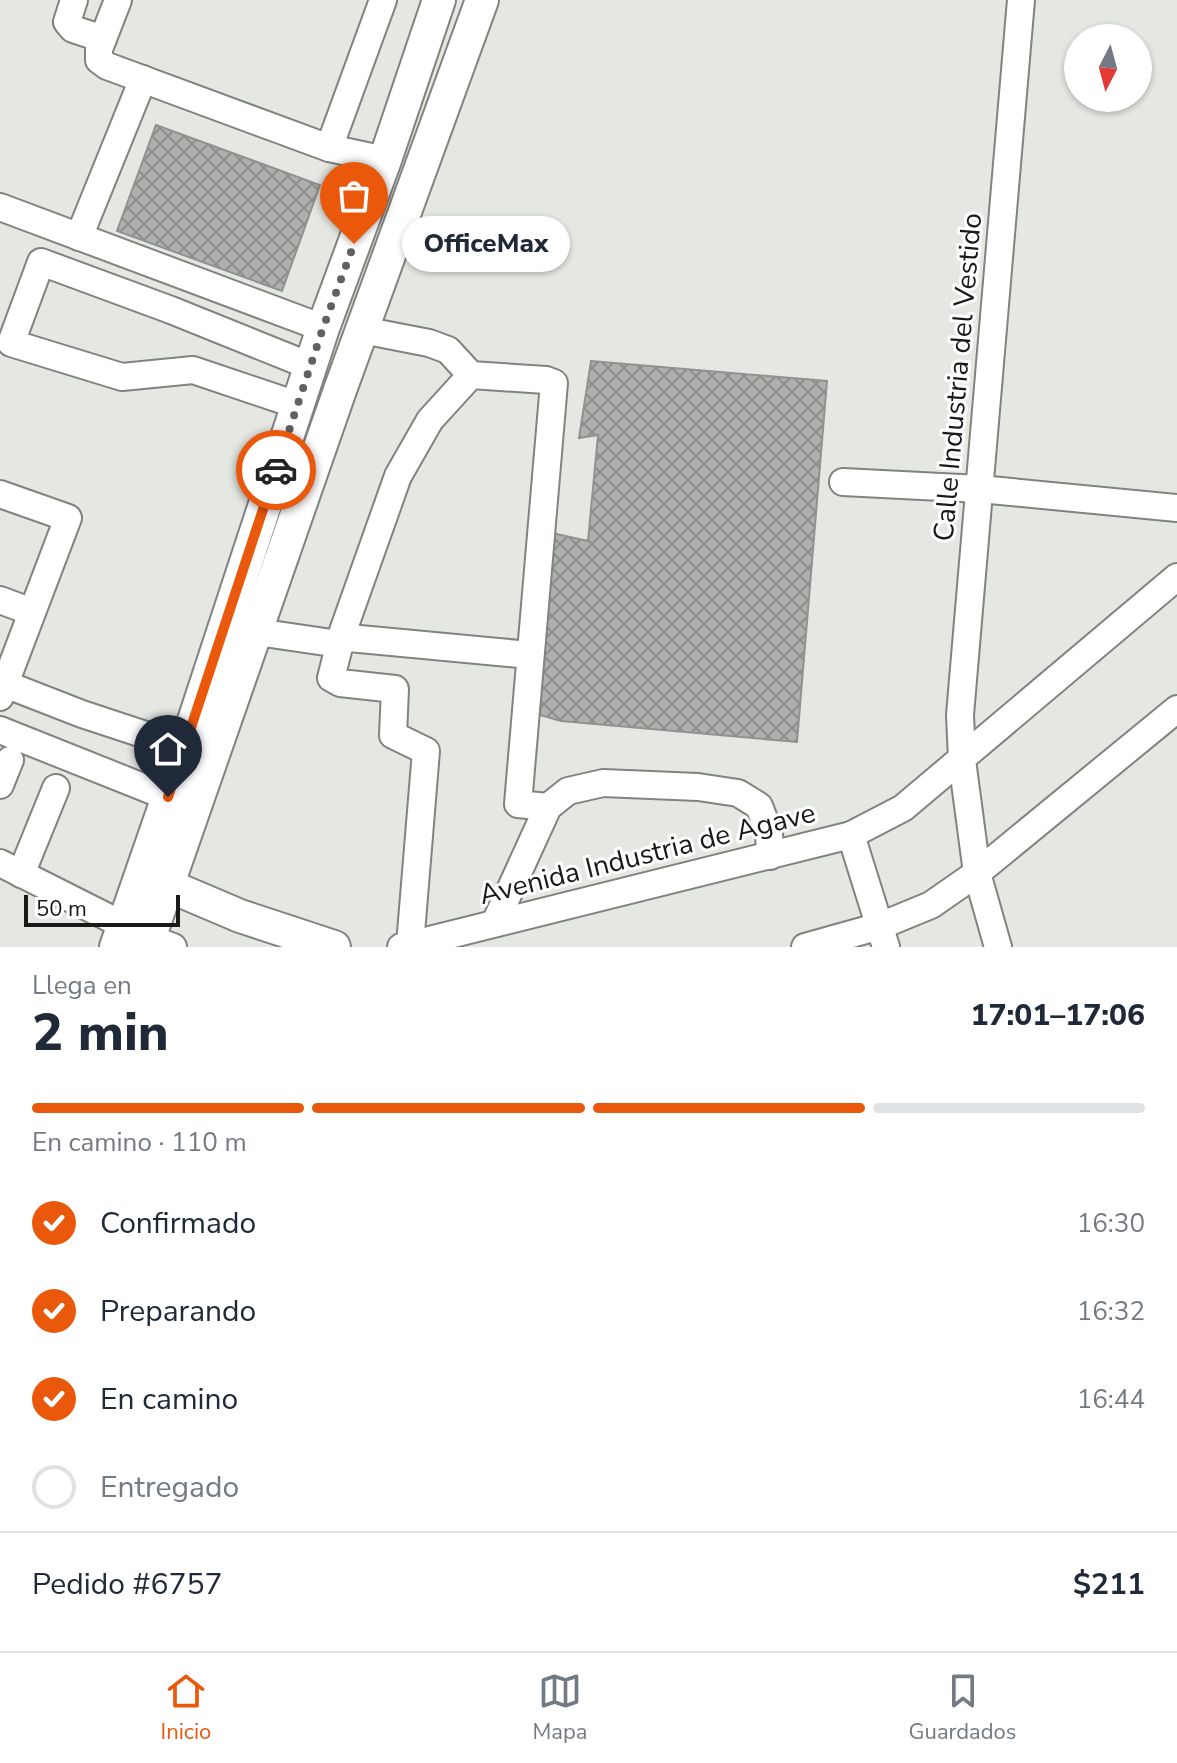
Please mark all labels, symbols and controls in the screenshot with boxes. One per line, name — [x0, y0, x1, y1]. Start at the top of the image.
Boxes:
north arrow — [1064, 24, 1152, 112]
map controls — [1064, 24, 1152, 112]
pin — [320, 162, 388, 244]
icon: bag — [332, 174, 376, 218]
street label: Calle Industria del Vestido — [925, 211, 991, 543]
callout: OfficeMax — [402, 216, 570, 272]
text: OfficeMax — [424, 226, 548, 261]
courier — [236, 430, 316, 510]
icon: car — [254, 448, 298, 492]
pin — [134, 715, 202, 797]
icon: home — [146, 727, 190, 771]
street label: Avenida Industria de Agave — [475, 794, 819, 914]
scale bar — [24, 891, 180, 927]
text: 50 m — [36, 894, 87, 924]
text: Llega en — [32, 968, 132, 1003]
text: 17:01–17:06 — [970, 995, 1145, 1036]
text: 2 min — [32, 997, 169, 1068]
text: En camino · 110 m — [32, 1125, 247, 1160]
icon: check — [32, 1201, 76, 1245]
text: Confirmado — [100, 1203, 256, 1244]
text: 16:30 — [1077, 1206, 1145, 1241]
icon: check — [32, 1289, 76, 1333]
text: Preparando — [100, 1291, 256, 1332]
text: 16:32 — [1077, 1294, 1145, 1329]
icon: check — [32, 1377, 76, 1421]
text: En camino — [100, 1379, 238, 1420]
text: 16:44 — [1077, 1382, 1145, 1417]
text: Entregado — [100, 1467, 239, 1508]
text: Pedido #6757 — [32, 1564, 223, 1605]
text: $211 — [1073, 1564, 1145, 1605]
tab: Inicio — [161, 1669, 211, 1747]
tab: Mapa — [532, 1669, 587, 1747]
tab: Guardados — [909, 1669, 1016, 1747]

